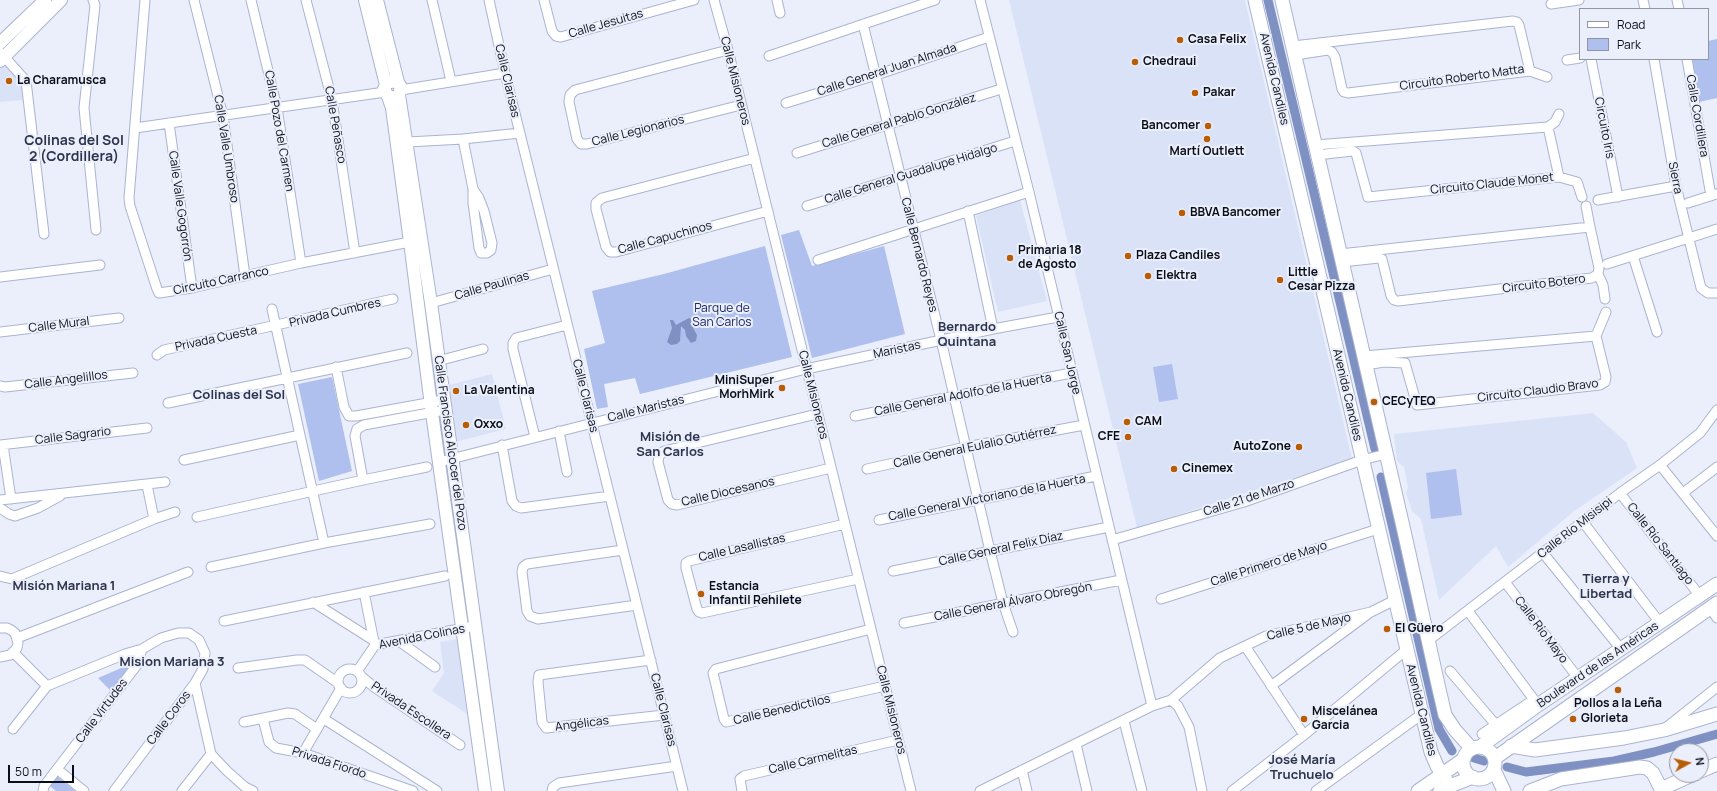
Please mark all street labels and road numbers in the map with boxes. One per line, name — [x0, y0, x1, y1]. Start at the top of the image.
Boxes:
street label: Calle Jesuitas — [567, 6, 645, 42]
street label: Avenida Candiles — [1256, 31, 1292, 127]
street label: Calle Misioneros — [717, 35, 753, 127]
street label: Calle General Juan Almada — [816, 41, 958, 99]
street label: Calle Clarisas — [492, 43, 522, 119]
street label: Circuito Roberto Matta — [1399, 62, 1525, 94]
street label: Calle Pozo del Carmen — [261, 69, 297, 193]
street label: Calle Cordillera — [1683, 74, 1711, 158]
street label: Calle Peñasco — [321, 85, 349, 165]
street label: Calle General Pablo González — [820, 91, 978, 151]
street label: Calle Valle Umbroso — [210, 94, 242, 204]
street label: Circuito Iris — [1591, 96, 1617, 160]
street label: Calle Legionarios — [590, 113, 686, 149]
street label: Calle General Guadalupe Hidalgo — [823, 141, 999, 207]
street label: Calle Valle Gogorrón — [165, 150, 195, 262]
street label: Sierra — [1665, 161, 1685, 195]
street label: Circuito Claude Monet — [1430, 170, 1554, 198]
street label: Calle Bernardo Reyes — [898, 196, 940, 314]
street label: Calle Capuchinos — [616, 219, 714, 257]
street label: Circuito Carranco — [172, 264, 270, 298]
street label: Calle Paulinas — [453, 269, 531, 303]
street label: Circuito Botero — [1502, 272, 1586, 296]
street label: Privada Cumbres — [288, 295, 382, 331]
street label: Calle San Jorge — [1050, 310, 1084, 396]
street label: Calle Mural — [28, 314, 90, 336]
street label: Privada Cuesta — [174, 323, 258, 355]
street label: Maristas — [872, 338, 922, 362]
street label: Avenida Candiles — [1329, 347, 1365, 443]
street label: Calle Misioneros — [795, 349, 831, 441]
street label: Calle Francisco Alcocer del Pozo — [431, 355, 469, 531]
street label: Calle Clarisas — [569, 358, 601, 434]
street label: Calle Angelillos — [24, 368, 108, 392]
street label: Calle General Adolfo de la Huerta — [873, 371, 1053, 419]
street label: Circuito Claudio Bravo — [1477, 376, 1599, 406]
street label: Calle Maristas — [606, 393, 686, 425]
street label: Calle General Eulalio Gutiérrez — [892, 423, 1058, 471]
street label: Calle Sagrario — [34, 424, 112, 448]
street label: Calle General Victoriano de la Huerta — [887, 472, 1087, 524]
street label: Calle Diocesanos — [680, 474, 776, 510]
street label: Calle 21 de Marzo — [1202, 477, 1296, 519]
street label: Calle Río Misisipi — [1535, 494, 1615, 562]
street label: Calle Río Santiago — [1624, 500, 1696, 588]
street label: Calle General Felix Díaz — [938, 529, 1064, 569]
street label: Calle Lasallistas — [697, 531, 787, 565]
street label: Calle Primero de Mayo — [1209, 538, 1329, 590]
street label: Calle General Álvaro Obregón — [933, 580, 1093, 624]
street label: Calle Río Mayo — [1511, 594, 1571, 666]
street label: Calle 5 de Mayo — [1266, 610, 1352, 644]
street label: Boulevard de las Américas — [1535, 619, 1661, 711]
street label: Avenida Colinas — [378, 622, 466, 652]
street label: Avenida Candiles — [1403, 663, 1439, 757]
street label: Calle Misioneros — [873, 664, 909, 756]
street label: Calle Clarisas — [647, 672, 679, 748]
street label: Calle Virtudes — [73, 676, 131, 746]
street label: Privada Escollera — [368, 679, 454, 743]
street label: Calle Coros — [144, 688, 194, 748]
street label: Calle Benedictilos — [732, 692, 832, 728]
street label: Angélicas — [554, 714, 610, 734]
street label: Calle Carmelitas — [767, 743, 859, 777]
street label: Privada Fiordo — [290, 744, 368, 782]

